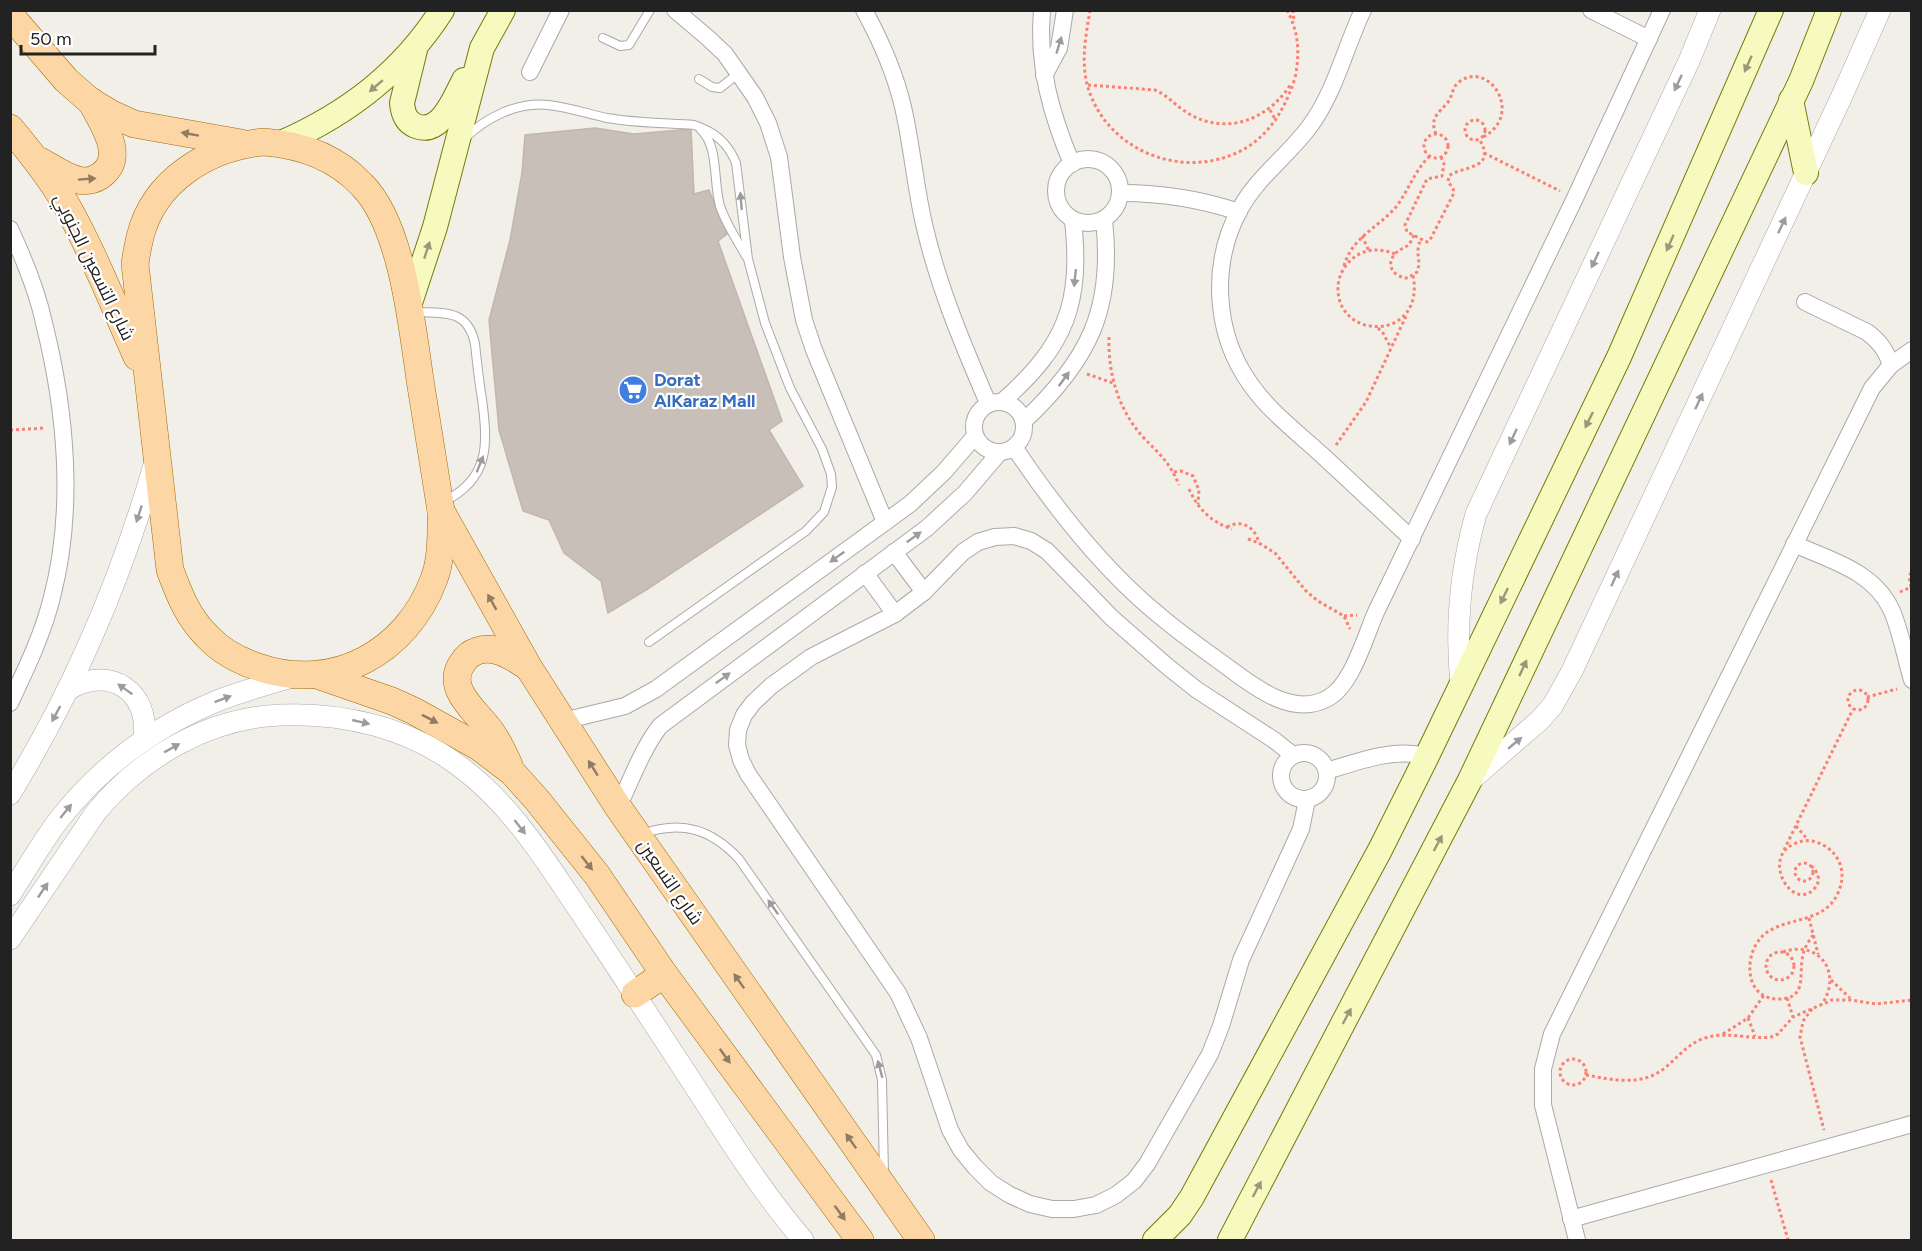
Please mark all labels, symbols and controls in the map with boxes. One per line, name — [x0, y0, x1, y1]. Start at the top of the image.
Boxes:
scale bar — [21, 18, 154, 56]
text: 50 m — [30, 28, 72, 50]
one-way arrow — [1055, 36, 1064, 54]
one-way arrow — [1743, 56, 1753, 74]
one-way arrow — [1673, 75, 1683, 93]
one-way arrow — [369, 79, 384, 92]
one-way arrow — [180, 130, 199, 139]
one-way arrow — [77, 174, 96, 184]
street label: شارع التسعين الجنوبي — [46, 190, 139, 345]
one-way arrow — [737, 191, 746, 210]
one-way arrow — [1777, 217, 1786, 234]
one-way arrow — [1665, 234, 1675, 252]
one-way arrow — [423, 241, 432, 259]
one-way arrow — [1591, 252, 1600, 269]
one-way arrow — [1070, 269, 1080, 288]
place label: Dorat AlKaraz Mall — [654, 369, 755, 412]
one-way arrow — [1058, 371, 1070, 386]
supermarket icon: Dorat AlKaraz Mall — [617, 374, 649, 406]
one-way arrow — [1694, 393, 1703, 410]
one-way arrow — [1584, 412, 1594, 429]
one-way arrow — [1508, 428, 1517, 445]
one-way arrow — [476, 455, 485, 473]
one-way arrow — [134, 505, 143, 523]
one-way arrow — [906, 532, 921, 544]
one-way arrow — [829, 551, 845, 563]
one-way arrow — [1611, 569, 1620, 586]
one-way arrow — [1499, 587, 1508, 604]
one-way arrow — [487, 593, 497, 610]
one-way arrow — [1519, 659, 1528, 676]
one-way arrow — [715, 672, 731, 684]
one-way arrow — [117, 683, 133, 695]
one-way arrow — [214, 694, 232, 703]
one-way arrow — [51, 705, 61, 722]
one-way arrow — [422, 714, 439, 723]
one-way arrow — [351, 718, 370, 728]
one-way arrow — [1507, 736, 1523, 749]
one-way arrow — [164, 742, 180, 753]
one-way arrow — [588, 760, 599, 777]
one-way arrow — [60, 803, 73, 819]
one-way arrow — [513, 819, 526, 835]
one-way arrow — [1432, 834, 1442, 852]
street label: شارع التسعين — [632, 835, 707, 930]
one-way arrow — [581, 855, 594, 871]
one-way arrow — [37, 883, 49, 899]
one-way arrow — [767, 899, 779, 915]
one-way arrow — [733, 974, 745, 990]
one-way arrow — [1342, 1007, 1352, 1024]
one-way arrow — [718, 1049, 730, 1064]
one-way arrow — [874, 1060, 884, 1078]
one-way arrow — [846, 1133, 857, 1149]
one-way arrow — [1252, 1180, 1262, 1197]
one-way arrow — [834, 1206, 846, 1221]

